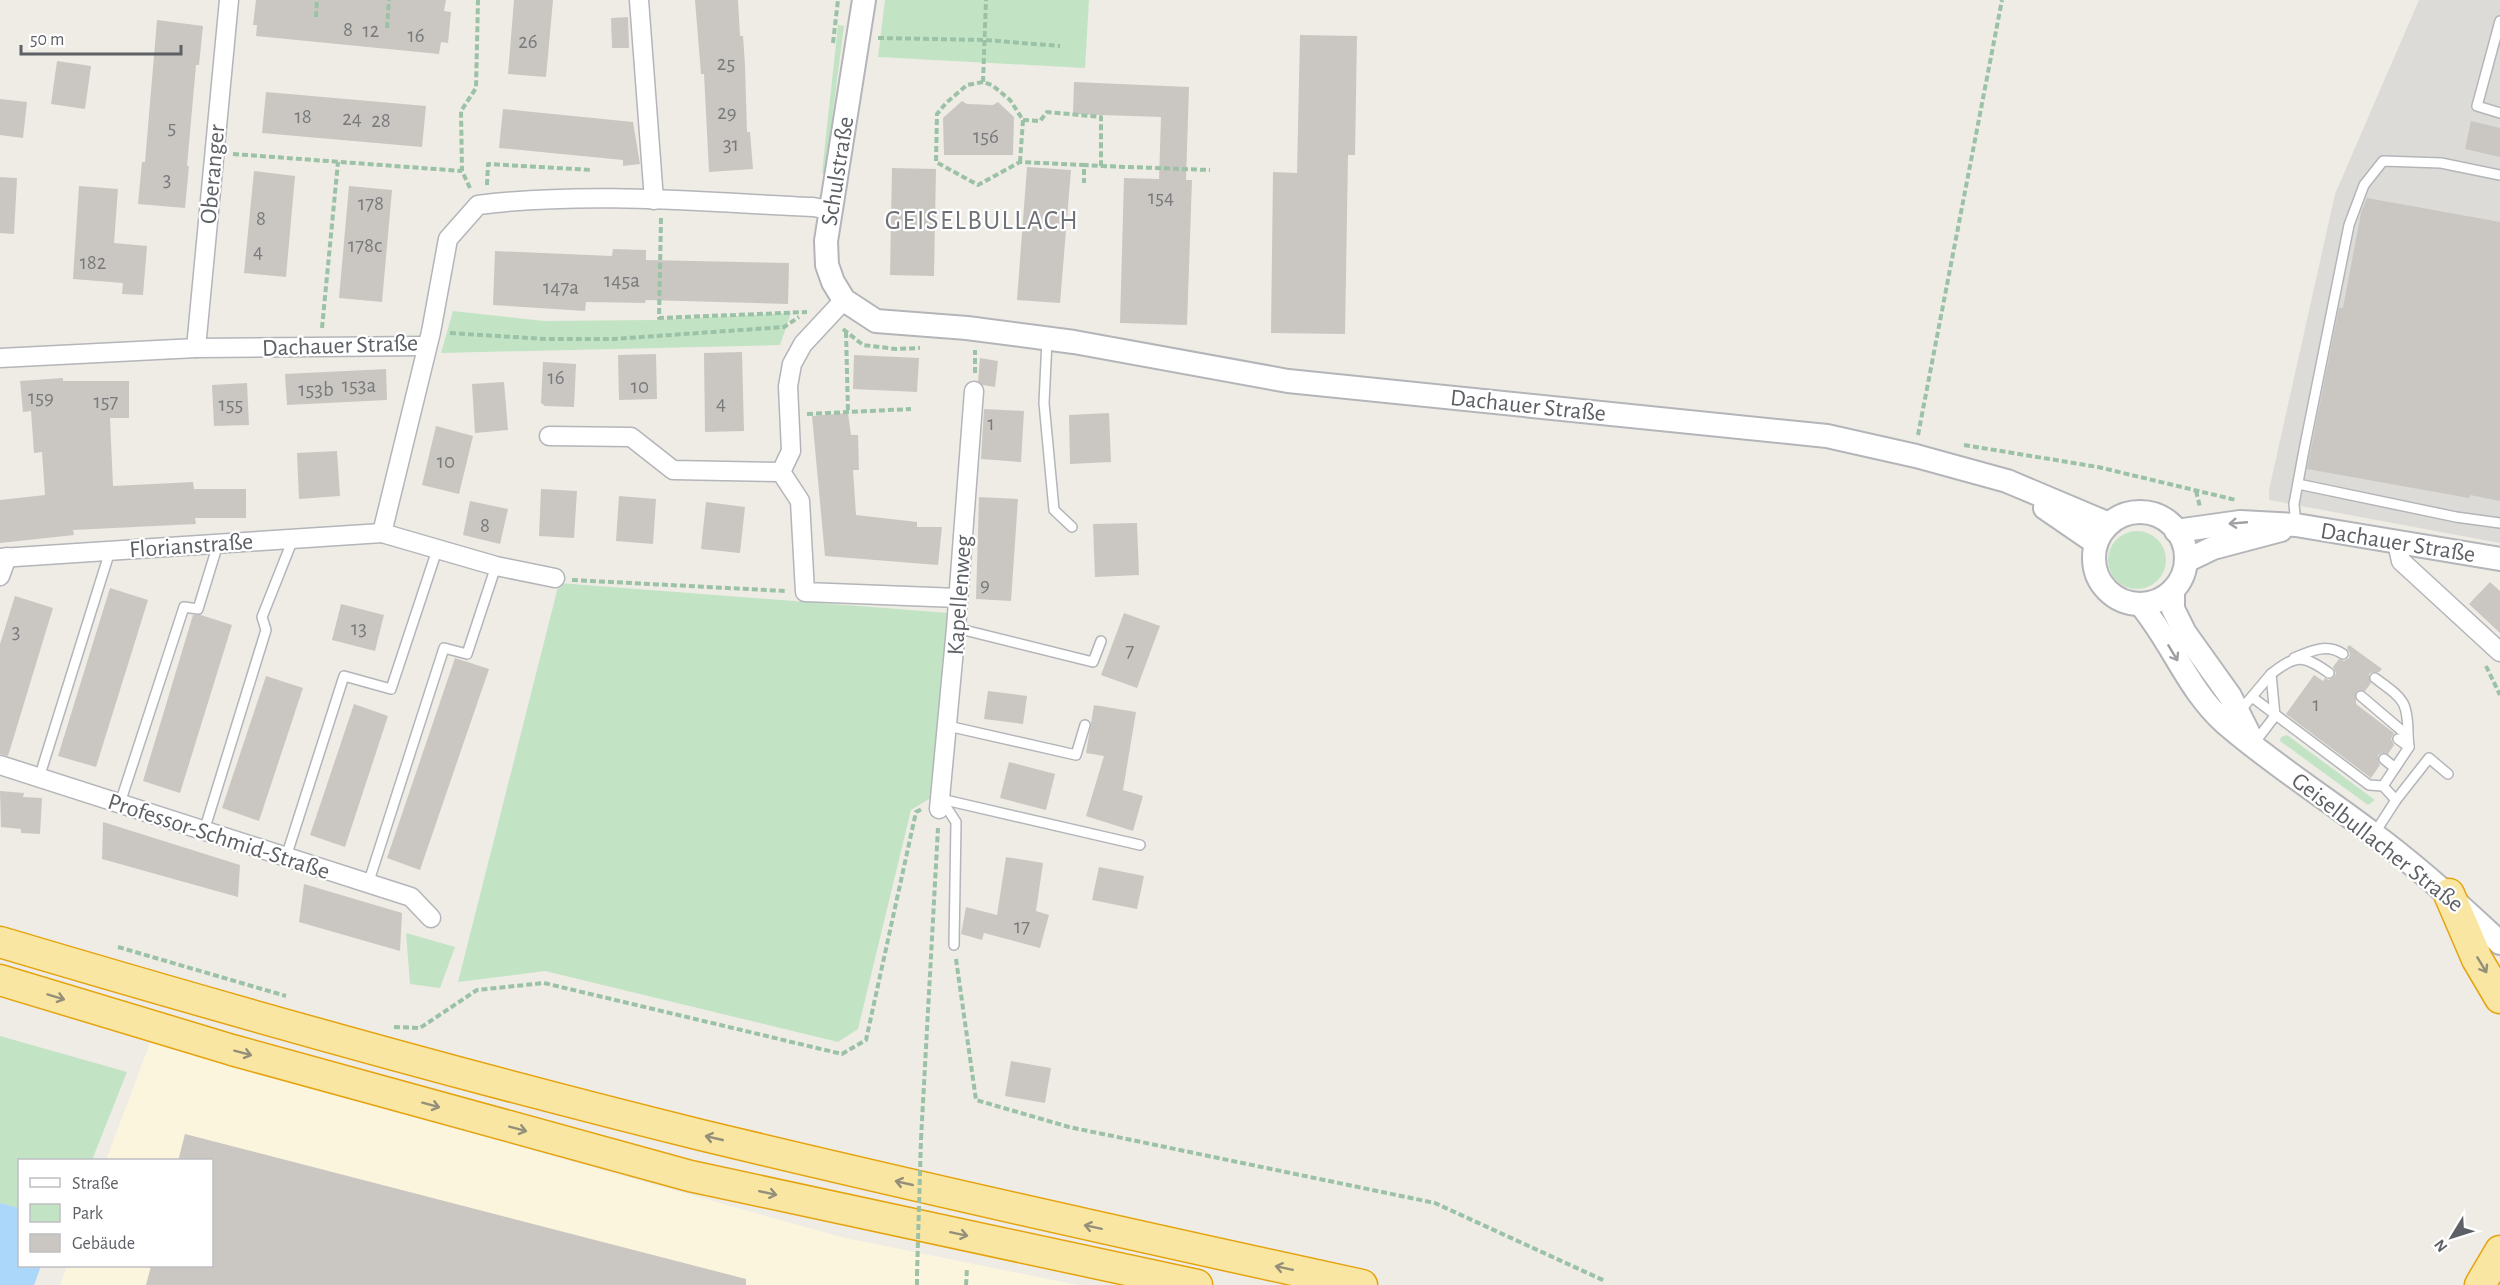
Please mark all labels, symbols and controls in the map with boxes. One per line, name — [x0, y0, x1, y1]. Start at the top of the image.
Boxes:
scale bar — [21, 18, 182, 56]
house number: 8 — [343, 19, 353, 40]
house number: 12 — [363, 20, 379, 41]
house number: 16 — [407, 25, 425, 46]
text: 50 m — [30, 31, 64, 49]
house number: 26 — [518, 31, 538, 52]
house number: 25 — [717, 53, 735, 74]
house number: 29 — [717, 102, 737, 123]
house number: 18 — [294, 106, 312, 127]
house number: 24 — [342, 108, 362, 129]
house number: 28 — [371, 110, 391, 131]
street label: Schulstraße — [818, 115, 858, 227]
house number: 5 — [168, 117, 176, 138]
street label: Oberanger — [197, 123, 229, 225]
house number: 156 — [973, 126, 999, 147]
house number: 31 — [723, 134, 739, 155]
house number: 3 — [163, 169, 171, 190]
house number: 154 — [1148, 187, 1174, 208]
house number: 178 — [358, 193, 384, 214]
district label: GEISELBULLACH — [885, 207, 1079, 234]
house number: 8 — [256, 208, 266, 229]
house number: 178c — [348, 235, 382, 256]
house number: 4 — [253, 241, 263, 262]
house number: 182 — [80, 252, 106, 273]
house number: 145a — [604, 270, 640, 291]
house number: 147a — [543, 277, 579, 298]
street label: Dachauer Straße — [262, 331, 419, 361]
house number: 16 — [547, 367, 565, 388]
house number: 153a — [342, 375, 376, 396]
house number: 10 — [631, 376, 649, 397]
house number: 153b — [298, 379, 334, 400]
street label: Dachauer Straße — [1449, 386, 1607, 426]
house number: 159 — [28, 387, 54, 408]
house number: 157 — [94, 391, 119, 412]
house number: 4 — [716, 393, 726, 414]
house number: 155 — [219, 394, 243, 415]
house number: 1 — [987, 413, 995, 434]
house number: 10 — [437, 451, 455, 472]
house number: 8 — [480, 515, 490, 536]
one-way arrow — [2229, 518, 2248, 529]
street label: Dachauer Straße — [2319, 519, 2477, 567]
street label: Florianstraße — [128, 530, 254, 562]
street label: Kapellenweg — [944, 534, 976, 656]
house number: 9 — [980, 574, 990, 595]
house number: 13 — [351, 618, 367, 639]
house number: 3 — [12, 621, 20, 642]
house number: 7 — [1126, 640, 1135, 661]
one-way arrow — [2168, 644, 2180, 661]
house number: 1 — [2312, 694, 2320, 715]
street label: Geiselbullacher Straße — [2287, 768, 2468, 917]
street label: Professor-Schmid-Straße — [105, 790, 333, 884]
house number: 17 — [1014, 916, 1030, 937]
one-way arrow — [2476, 956, 2488, 973]
one-way arrow — [46, 992, 65, 1003]
one-way arrow — [233, 1047, 252, 1059]
one-way arrow — [421, 1099, 440, 1111]
one-way arrow — [508, 1123, 527, 1135]
one-way arrow — [705, 1131, 724, 1143]
legend — [18, 1159, 213, 1267]
text: Straße — [72, 1175, 118, 1193]
one-way arrow — [894, 1177, 914, 1188]
one-way arrow — [758, 1187, 777, 1199]
text: Park — [72, 1205, 104, 1223]
north arrow — [2422, 1207, 2482, 1267]
one-way arrow — [1084, 1221, 1104, 1232]
one-way arrow — [949, 1228, 968, 1240]
text: Gebäude — [72, 1235, 135, 1253]
text: N — [2431, 1236, 2451, 1255]
one-way arrow — [1275, 1262, 1294, 1273]

